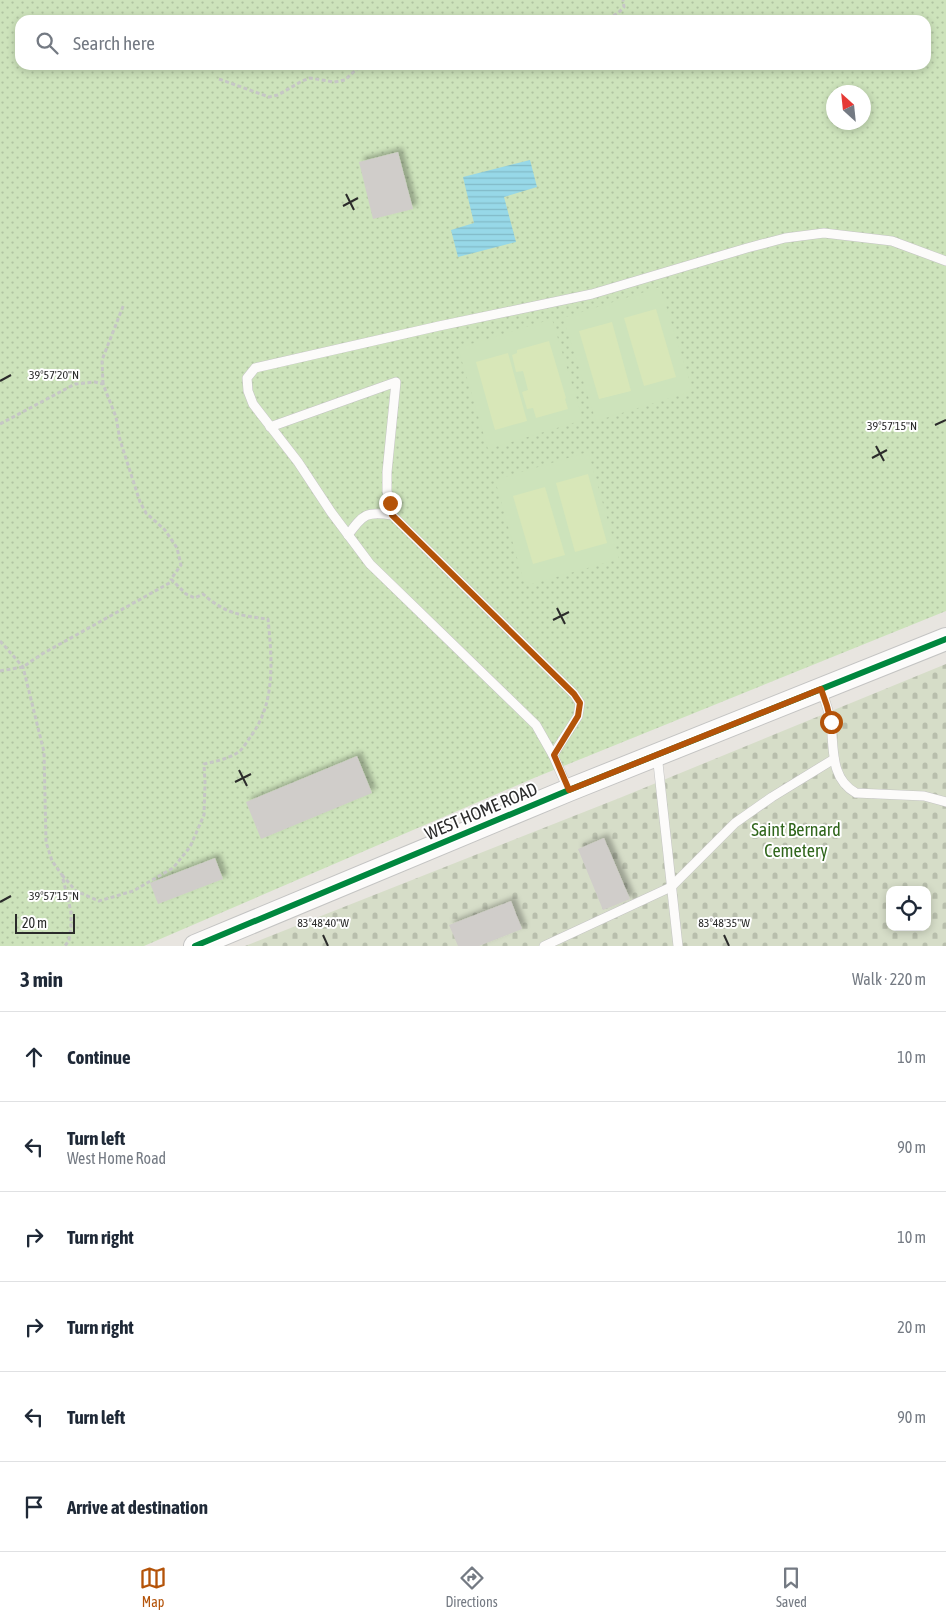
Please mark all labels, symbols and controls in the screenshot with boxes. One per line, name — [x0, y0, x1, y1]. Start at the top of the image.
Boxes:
search box — [15, 15, 931, 70]
icon: search — [33, 29, 61, 57]
text: Search here — [73, 32, 155, 54]
north arrow — [826, 85, 871, 130]
text: 39°57'20"N — [29, 368, 79, 382]
text: 39°57'15"N — [867, 419, 917, 433]
route end — [379, 492, 402, 515]
route start — [820, 711, 843, 734]
street label: WEST HOME ROAD — [422, 778, 540, 844]
park label: Saint Bernard Cemetery — [751, 819, 841, 861]
map controls — [886, 886, 931, 931]
button: locate — [886, 886, 931, 931]
text: 39°57'15"N — [29, 889, 79, 903]
scale bar — [15, 911, 75, 934]
text: 20 m — [22, 915, 47, 931]
text: 83°48'40"W — [297, 916, 349, 930]
text: 83°48'35"W — [698, 916, 750, 930]
text: 3 min — [20, 967, 63, 991]
text: Walk · 220 m — [852, 970, 926, 988]
icon: ahead — [20, 1043, 48, 1071]
text: Continue — [67, 1046, 131, 1068]
text: 10 m — [897, 1048, 926, 1066]
text: Turn left — [67, 1127, 125, 1149]
icon: left — [20, 1133, 48, 1161]
text: 90 m — [897, 1138, 926, 1156]
text: West Home Road — [67, 1149, 166, 1167]
icon: right — [20, 1223, 48, 1251]
text: Turn right — [67, 1226, 134, 1248]
text: 10 m — [897, 1228, 926, 1246]
icon: right — [20, 1313, 48, 1341]
text: Turn right — [67, 1316, 134, 1338]
text: 20 m — [897, 1318, 926, 1336]
icon: left — [20, 1403, 48, 1431]
text: Turn left — [67, 1406, 125, 1428]
text: 90 m — [897, 1408, 926, 1426]
icon: arrive — [20, 1493, 48, 1521]
text: Arrive at destination — [67, 1496, 208, 1518]
tab: Map — [139, 1564, 167, 1610]
tab: Directions — [445, 1564, 498, 1610]
tab: Saved — [776, 1564, 807, 1610]

